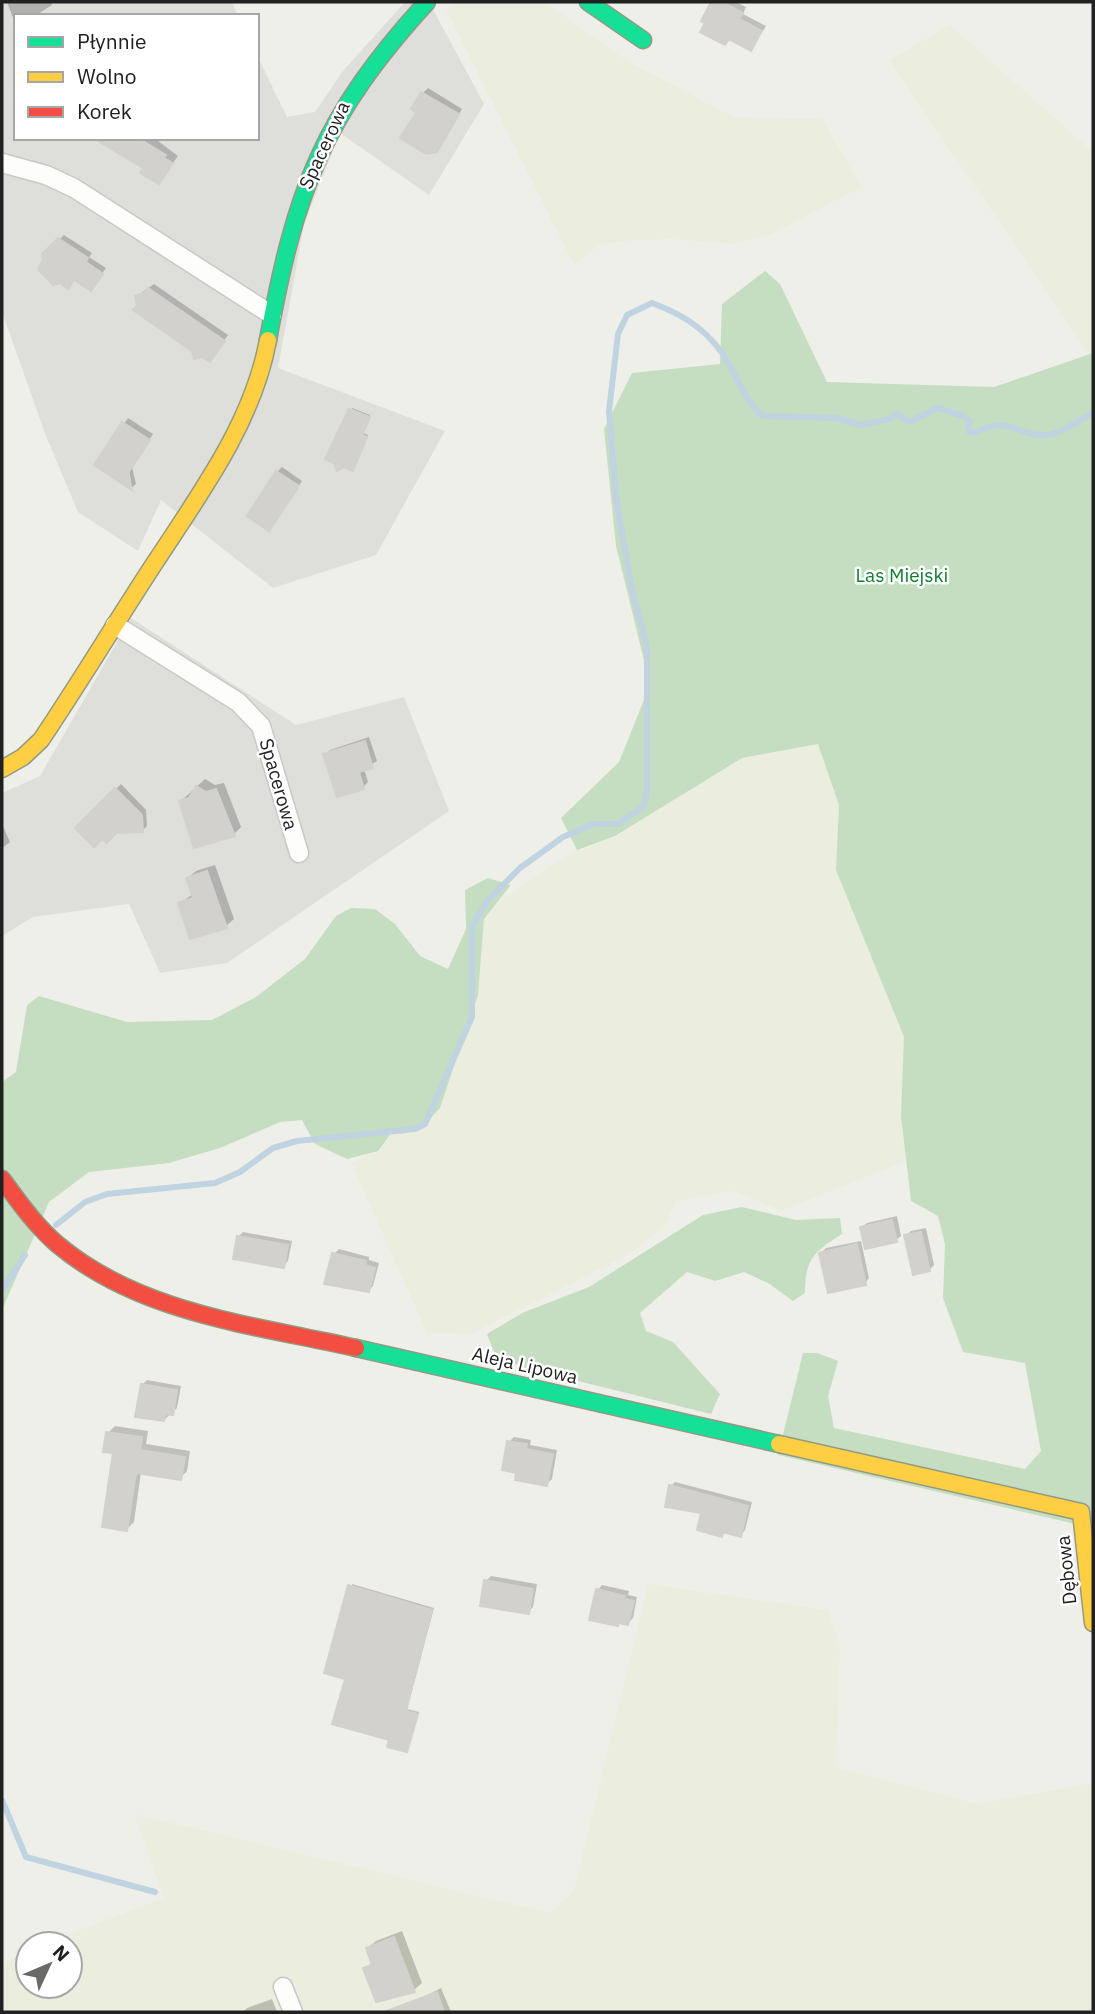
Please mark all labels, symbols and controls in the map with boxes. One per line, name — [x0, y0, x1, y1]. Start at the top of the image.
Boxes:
legend — [14, 14, 259, 140]
text: Płynnie — [77, 27, 146, 55]
text: Wolno — [77, 62, 137, 90]
text: Korek — [77, 97, 132, 125]
street label: Spacerowa — [293, 97, 355, 193]
park label: Las Miejski — [856, 563, 948, 587]
street label: Spacerowa — [254, 735, 304, 833]
street label: Aleja Lipowa — [470, 1341, 580, 1389]
street label: Dębowa — [1050, 1534, 1082, 1606]
north arrow — [14, 1930, 84, 2000]
text: N — [48, 1940, 75, 1966]

